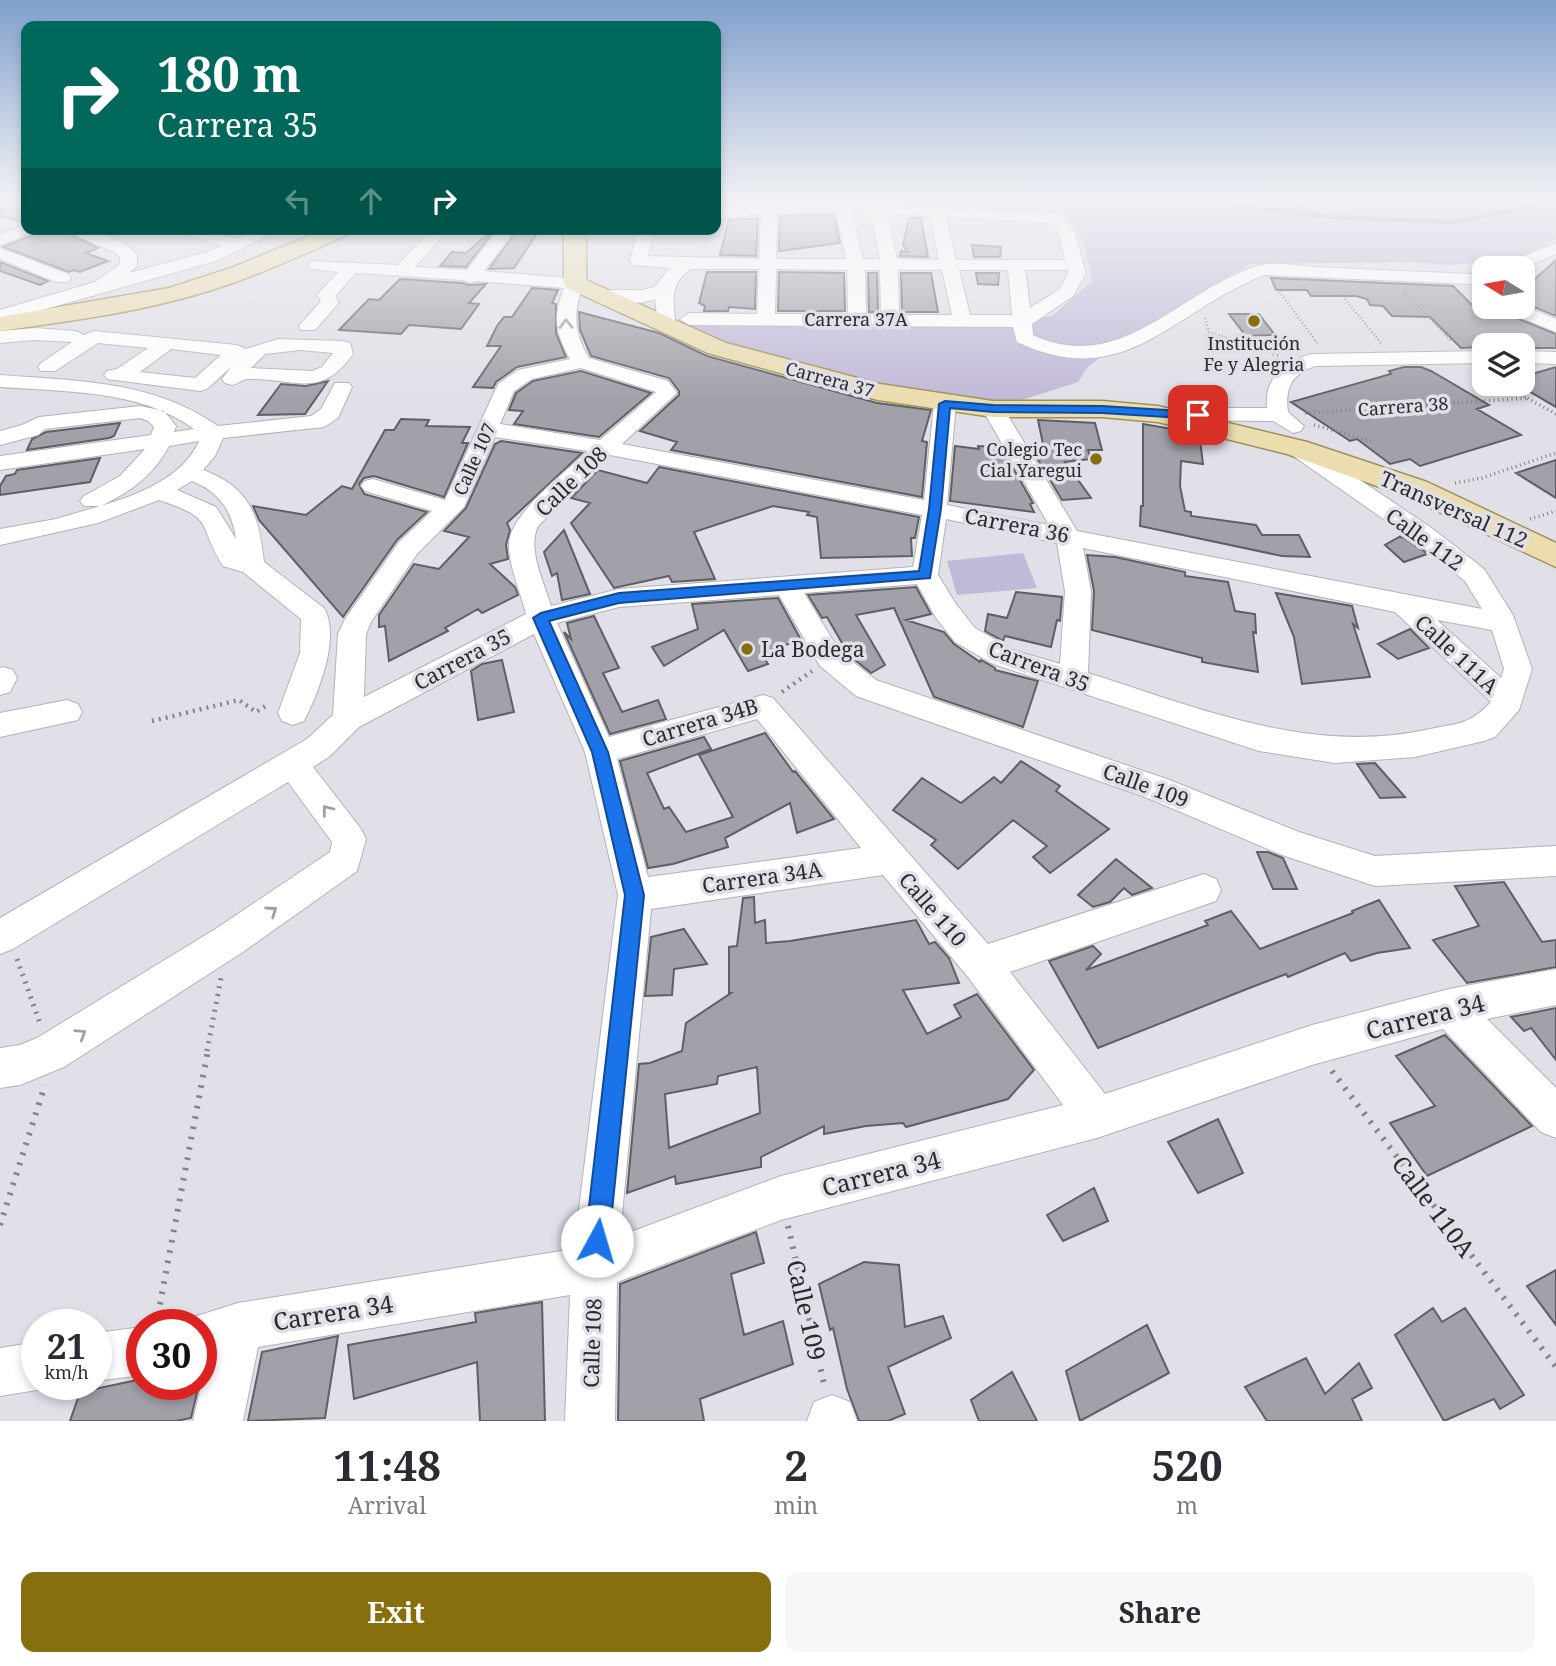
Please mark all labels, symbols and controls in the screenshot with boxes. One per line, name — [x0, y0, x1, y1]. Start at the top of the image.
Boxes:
text: 180 m — [157, 40, 301, 106]
icon: right — [42, 49, 133, 140]
text: Carrera 35 — [157, 103, 318, 146]
icon: left — [279, 182, 317, 220]
icon: ahead — [352, 182, 390, 220]
icon: right — [425, 182, 463, 220]
north arrow — [1472, 256, 1535, 318]
map controls — [1472, 256, 1535, 396]
street label: Carrera 37A — [804, 307, 908, 331]
marker: Institución Fe y Alegria — [1246, 313, 1262, 329]
one-way arrow — [558, 318, 574, 329]
place label: Institución Fe y Alegria — [1203, 331, 1305, 376]
button: layers — [1472, 333, 1535, 396]
street label: Carrera 37 — [783, 356, 877, 402]
pin — [1168, 385, 1228, 445]
street label: Carrera 38 — [1357, 391, 1449, 421]
icon: arrive — [1179, 396, 1217, 434]
street label: Calle 107 — [447, 419, 501, 499]
place label: Colegio Tec Cial Yaregui — [980, 437, 1082, 482]
street label: Calle 108 — [529, 440, 613, 522]
marker: Colegio Tec Cial Yaregui — [1088, 451, 1104, 467]
street label: Transversal 112 — [1376, 464, 1532, 554]
street label: Carrera 36 — [962, 501, 1072, 549]
street label: Calle 112 — [1381, 501, 1469, 577]
street label: Calle 111A — [1409, 608, 1505, 700]
street label: Carrera 35 — [409, 622, 515, 696]
street label: Carrera 35 — [985, 634, 1093, 698]
place label: La Bodega — [761, 635, 864, 663]
marker: La Bodega — [739, 641, 755, 657]
street label: Carrera 34B — [639, 691, 761, 753]
street label: Calle 109 — [1099, 757, 1193, 813]
one-way arrow — [322, 805, 335, 818]
street label: Carrera 34A — [700, 855, 824, 899]
street label: Calle 110 — [893, 866, 973, 952]
one-way arrow — [264, 907, 277, 919]
street label: Carrera 34 — [1362, 985, 1488, 1047]
one-way arrow — [73, 1030, 86, 1043]
street label: Carrera 34 — [818, 1142, 944, 1204]
street label: Calle 110A — [1385, 1148, 1483, 1264]
position arrow — [560, 1204, 634, 1278]
street label: Calle 109 — [779, 1256, 835, 1364]
street label: Carrera 34 — [271, 1286, 396, 1338]
street label: Calle 108 — [576, 1298, 608, 1388]
speed limit sign: 30 — [126, 1309, 217, 1400]
text: 21 — [47, 1322, 86, 1369]
text: km/h — [44, 1360, 89, 1384]
text: 11:48 — [333, 1436, 441, 1493]
text: 2 — [784, 1436, 808, 1493]
text: 520 — [1151, 1436, 1223, 1493]
text: Arrival — [348, 1489, 426, 1521]
text: min — [774, 1489, 818, 1521]
text: m — [1176, 1489, 1198, 1521]
button: Exit — [21, 1572, 771, 1652]
button: Share — [785, 1572, 1535, 1652]

